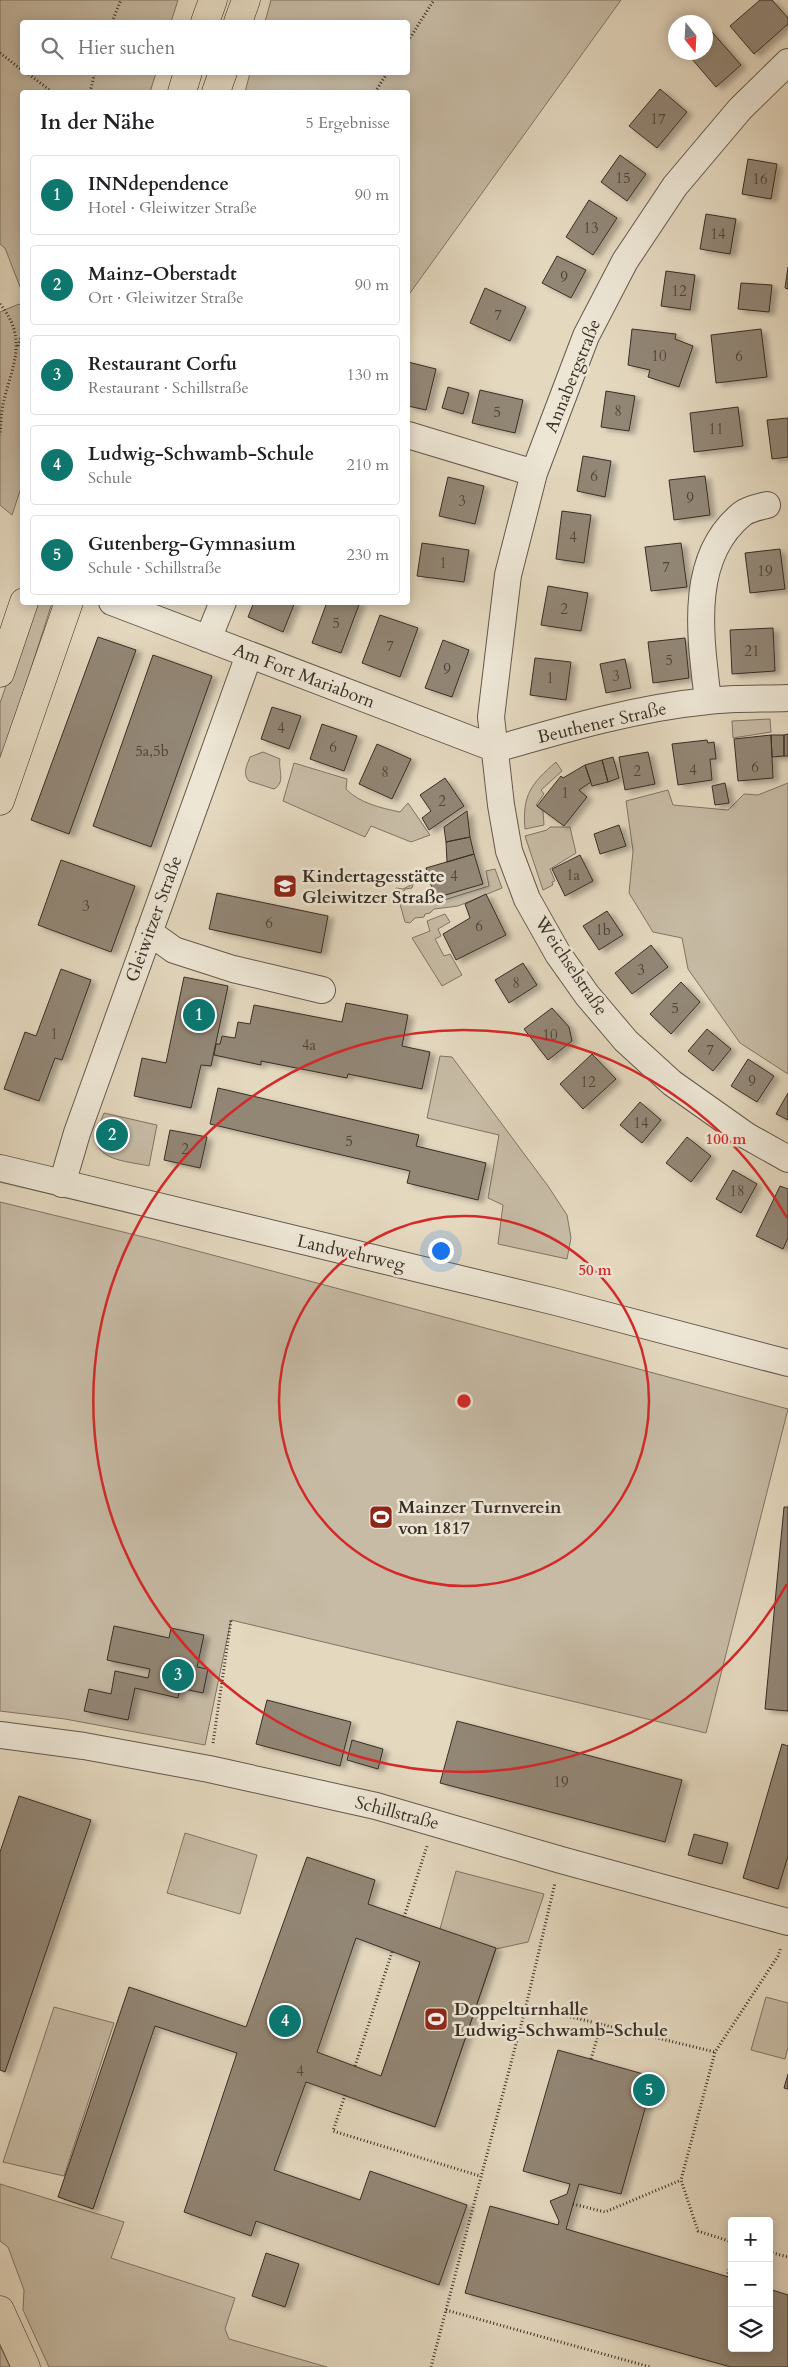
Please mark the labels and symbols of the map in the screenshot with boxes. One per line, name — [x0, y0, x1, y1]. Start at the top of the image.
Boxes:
north arrow — [668, 15, 713, 60]
house number: 17 — [650, 109, 666, 129]
house number: 15 — [615, 168, 631, 188]
house number: 16 — [752, 169, 768, 189]
house number: 13 — [583, 218, 599, 238]
house number: 14 — [710, 224, 726, 244]
house number: 9 — [560, 267, 568, 287]
house number: 12 — [671, 281, 687, 301]
house number: 7 — [494, 305, 502, 325]
street label: Annabergstraße — [539, 315, 607, 437]
house number: 10 — [651, 346, 667, 366]
house number: 6 — [735, 346, 743, 366]
house number: 8 — [614, 401, 622, 421]
house number: 5 — [493, 402, 501, 422]
house number: 11 — [708, 419, 724, 439]
house number: 6 — [590, 466, 598, 486]
house number: 9 — [686, 488, 694, 508]
house number: 3 — [458, 491, 466, 511]
house number: 4 — [569, 527, 577, 547]
house number: 1 — [439, 553, 447, 573]
house number: 7 — [662, 557, 670, 577]
house number: 19 — [757, 561, 773, 581]
house number: 2 — [560, 599, 568, 619]
house number: 5 — [332, 613, 340, 633]
house number: 7 — [386, 636, 394, 656]
street label: Am Fort Mariaborn — [229, 637, 379, 715]
house number: 21 — [744, 641, 760, 661]
house number: 5 — [665, 650, 673, 670]
house number: 9 — [443, 659, 451, 679]
house number: 3 — [612, 666, 620, 686]
house number: 1 — [546, 668, 554, 688]
street label: Beuthener Straße — [535, 696, 669, 750]
house number: 4 — [277, 718, 285, 738]
house number: 6 — [329, 737, 337, 757]
house number: 5a,5b — [135, 741, 169, 761]
house number: 6 — [751, 757, 759, 777]
house number: 4 — [689, 760, 697, 780]
house number: 2 — [633, 761, 641, 781]
house number: 8 — [381, 762, 389, 782]
house number: 1 — [561, 783, 569, 803]
house number: 2 — [438, 791, 446, 811]
street label: Gleiwitzer Straße — [120, 852, 188, 986]
place label: Kindertagesstätte Gleiwitzer Straße — [302, 864, 445, 910]
house number: 1a — [566, 865, 581, 885]
house number: 4 — [450, 866, 458, 886]
school or university icon: Kindertagesstätte Gleiwitzer Straße — [272, 873, 298, 899]
house number: 3 — [82, 896, 90, 916]
street label: Weichselstraße — [528, 911, 613, 1021]
house number: 6 — [265, 913, 273, 933]
house number: 6 — [475, 916, 483, 936]
house number: 1b — [595, 920, 611, 940]
house number: 3 — [637, 960, 645, 980]
house number: 8 — [512, 973, 520, 993]
pin: 1 — [183, 996, 215, 1034]
house number: 5 — [671, 998, 679, 1018]
house number: 1 — [50, 1024, 58, 1044]
house number: 10 — [542, 1025, 558, 1045]
house number: 4a — [302, 1035, 317, 1055]
house number: 7 — [706, 1040, 714, 1060]
house number: 9 — [748, 1071, 756, 1091]
house number: 12 — [580, 1072, 596, 1092]
house number: 14 — [633, 1113, 649, 1133]
pin: 2 — [96, 1116, 128, 1154]
text: 100 m — [706, 1129, 747, 1149]
house number: 5 — [345, 1131, 353, 1151]
house number: 2 — [181, 1139, 189, 1159]
house number: 18 — [729, 1181, 745, 1201]
street label: Landwehrweg — [294, 1228, 408, 1278]
your location — [428, 1238, 454, 1264]
text: 50 m — [578, 1260, 612, 1280]
centre of rings — [455, 1392, 473, 1410]
place label: Mainzer Turnverein von 1817 — [398, 1495, 562, 1541]
sports icon: Mainzer Turnverein von 1817 — [368, 1504, 394, 1530]
pin: 3 — [162, 1656, 194, 1694]
house number: 19 — [553, 1772, 569, 1792]
street label: Schillstraße — [352, 1790, 442, 1836]
place label: Doppelturnhalle Ludwig-Schwamb-Schule — [454, 1997, 668, 2043]
pin: 4 — [269, 2002, 301, 2040]
sports icon: Doppelturnhalle Ludwig-Schwamb-Schule — [423, 2006, 449, 2032]
house number: 4 — [296, 2061, 304, 2081]
pin: 5 — [633, 2071, 665, 2109]

